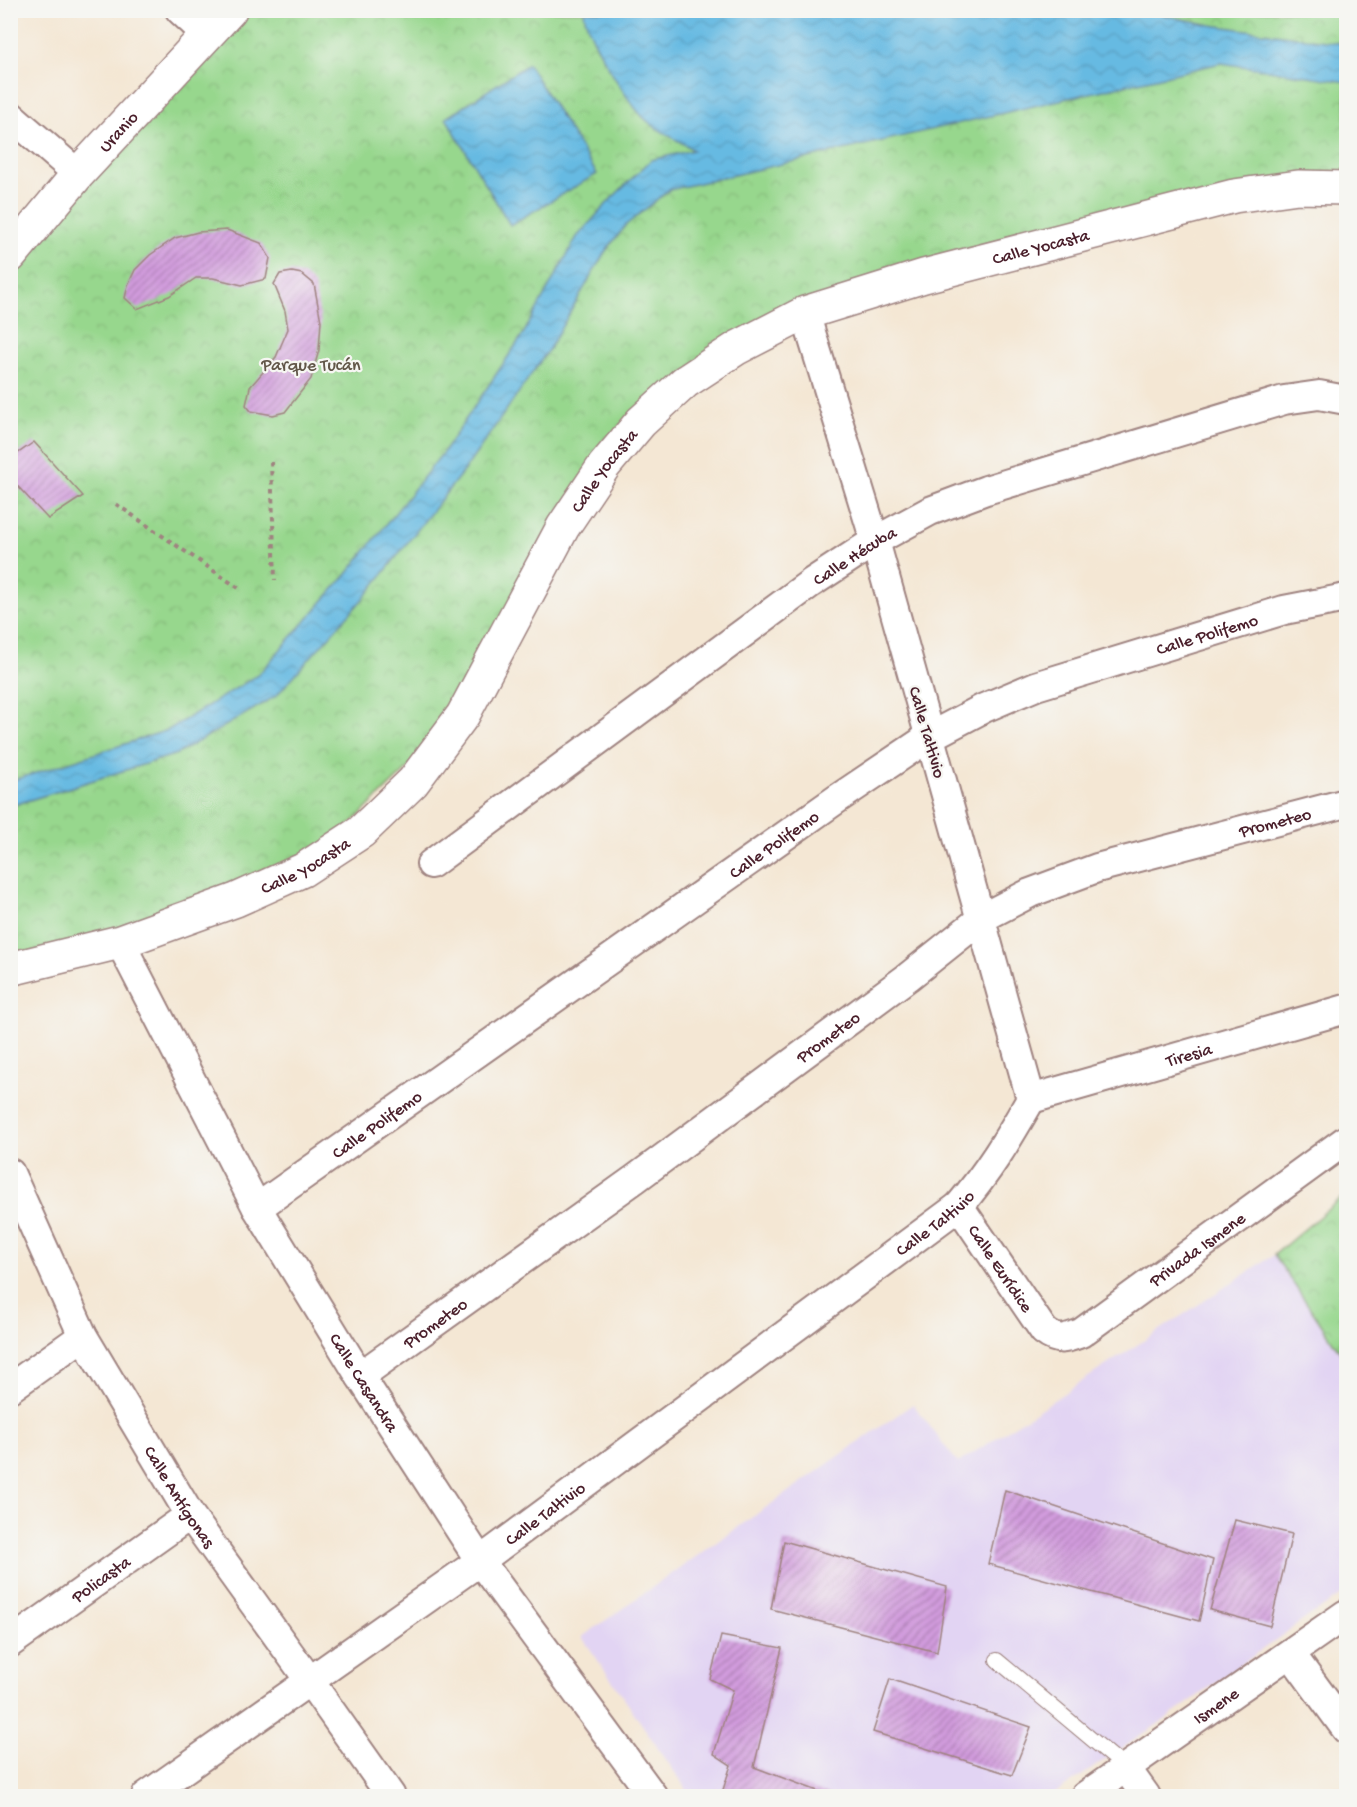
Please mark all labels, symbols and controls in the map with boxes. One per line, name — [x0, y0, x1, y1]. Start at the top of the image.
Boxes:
street label: Uranio — [95, 108, 144, 158]
street label: Calle Yocasta — [990, 226, 1093, 271]
park label: Parque Tucán — [260, 356, 361, 377]
street label: Calle Yocasta — [568, 425, 644, 517]
street label: Calle Hécuba — [810, 523, 902, 592]
street label: Calle Polifemo — [1154, 611, 1261, 662]
street label: Calle Taltivio — [902, 684, 949, 781]
street label: Prometeo — [1236, 805, 1314, 844]
street label: Calle Polifemo — [726, 807, 824, 885]
street label: Calle Yocasta — [258, 833, 356, 900]
street label: Prometeo — [793, 1008, 865, 1069]
street label: Tiresia — [1163, 1040, 1216, 1073]
street label: Calle Polifemo — [329, 1087, 427, 1165]
street label: Calle Taltivio — [892, 1187, 980, 1262]
street label: Privada Ismene — [1145, 1208, 1251, 1293]
street label: Calle Eurídice — [962, 1222, 1037, 1318]
street label: Prometeo — [399, 1294, 472, 1355]
street label: Calle Casandra — [323, 1330, 402, 1438]
street label: Calle Antígonas — [138, 1443, 219, 1554]
street label: Calle Taltivio — [502, 1478, 591, 1552]
street label: Policasta — [68, 1552, 136, 1609]
street label: Ismene — [1190, 1684, 1244, 1730]

